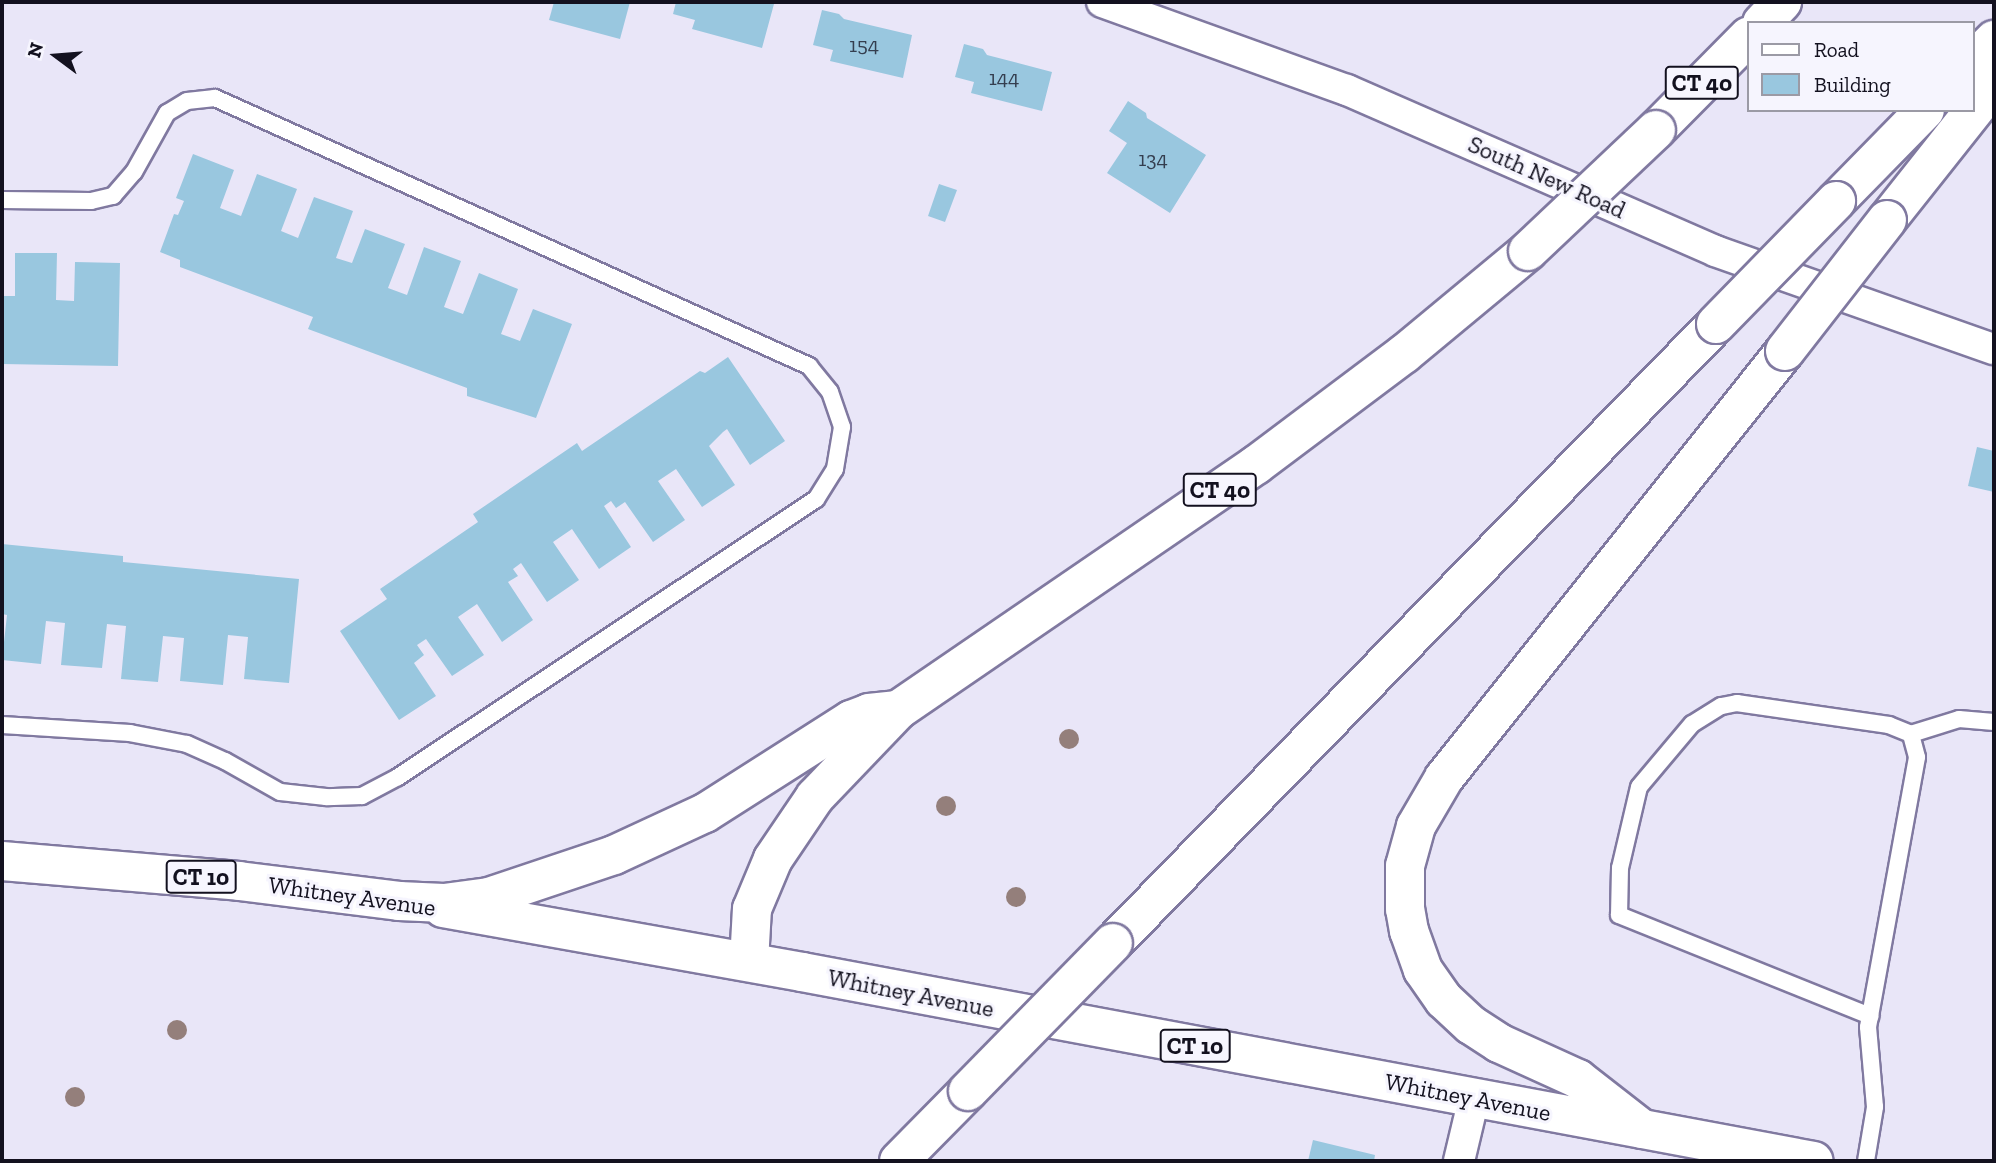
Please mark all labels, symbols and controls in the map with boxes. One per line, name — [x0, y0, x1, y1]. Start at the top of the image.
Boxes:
north arrow — [21, 21, 91, 91]
legend — [1748, 21, 1975, 112]
house number: 154 — [849, 32, 879, 58]
text: Road — [1814, 37, 1859, 62]
text: N — [22, 40, 48, 60]
road number: CT 40 — [1664, 64, 1740, 102]
house number: 144 — [989, 65, 1019, 91]
text: Building — [1814, 72, 1891, 97]
street label: South New Road — [1463, 129, 1631, 225]
house number: 134 — [1138, 146, 1168, 172]
road number: CT 40 — [1182, 470, 1258, 510]
road number: CT 10 — [164, 858, 238, 897]
street label: Whitney Avenue — [266, 870, 438, 922]
street label: Whitney Avenue — [825, 963, 997, 1023]
road number: CT 10 — [1158, 1026, 1232, 1065]
street label: Whitney Avenue — [1382, 1067, 1554, 1127]

